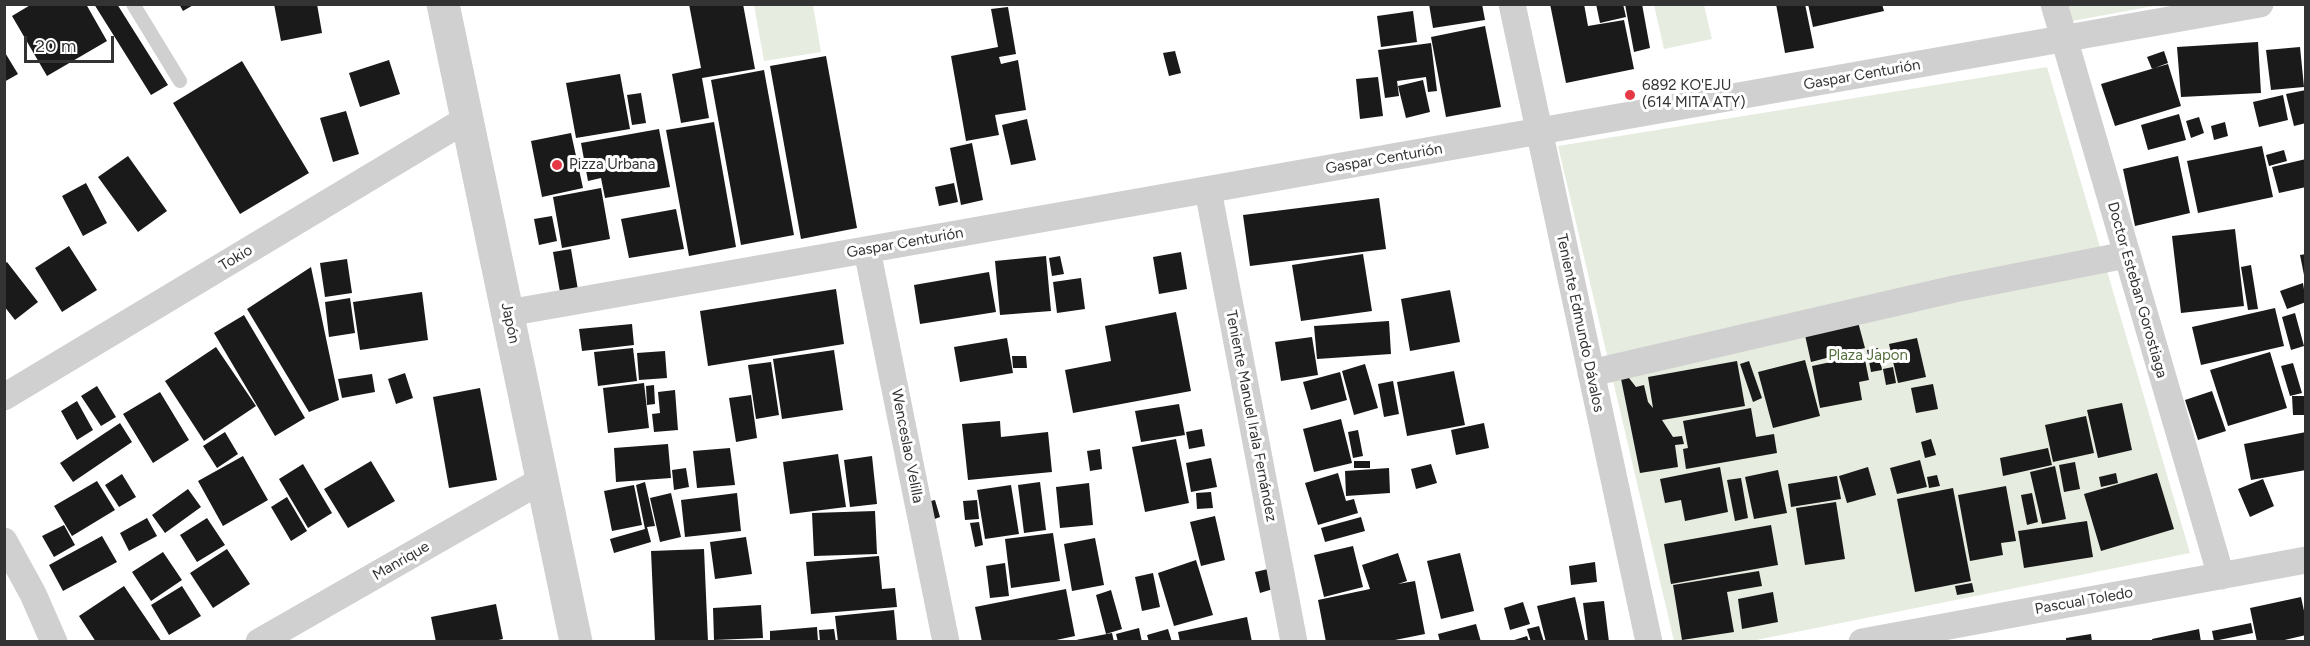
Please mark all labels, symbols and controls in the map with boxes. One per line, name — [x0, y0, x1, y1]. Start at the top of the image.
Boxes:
scale bar — [27, 24, 117, 62]
text: 20 m — [35, 35, 76, 57]
street label: Gaspar Centurión — [1802, 56, 1922, 94]
place label: 6892 KO'EJU (614 MITA ATY) — [1642, 77, 1745, 112]
marker: 6892 KO'EJU (614 MITA ATY) — [1623, 88, 1637, 102]
street label: Gaspar Centurión — [1324, 140, 1444, 178]
place label: Pizza Urbana — [569, 156, 655, 174]
marker: Pizza Urbana — [550, 158, 564, 172]
street label: Doctor Esteban Gorostiaga — [2103, 200, 2171, 380]
street label: Gaspar Centurión — [845, 224, 965, 262]
street label: Teniente Edmundo Dávalos — [1552, 232, 1608, 414]
street label: Tokio — [216, 241, 256, 275]
street label: Japón — [497, 301, 523, 345]
street label: Teniente Manuel Irala Fernández — [1222, 309, 1280, 523]
park label: Plaza Japon — [1828, 347, 1908, 365]
street label: Wenceslao Velilla — [887, 387, 927, 505]
street label: Manrique — [369, 538, 433, 584]
street label: Pascual Toledo — [2034, 584, 2134, 618]

